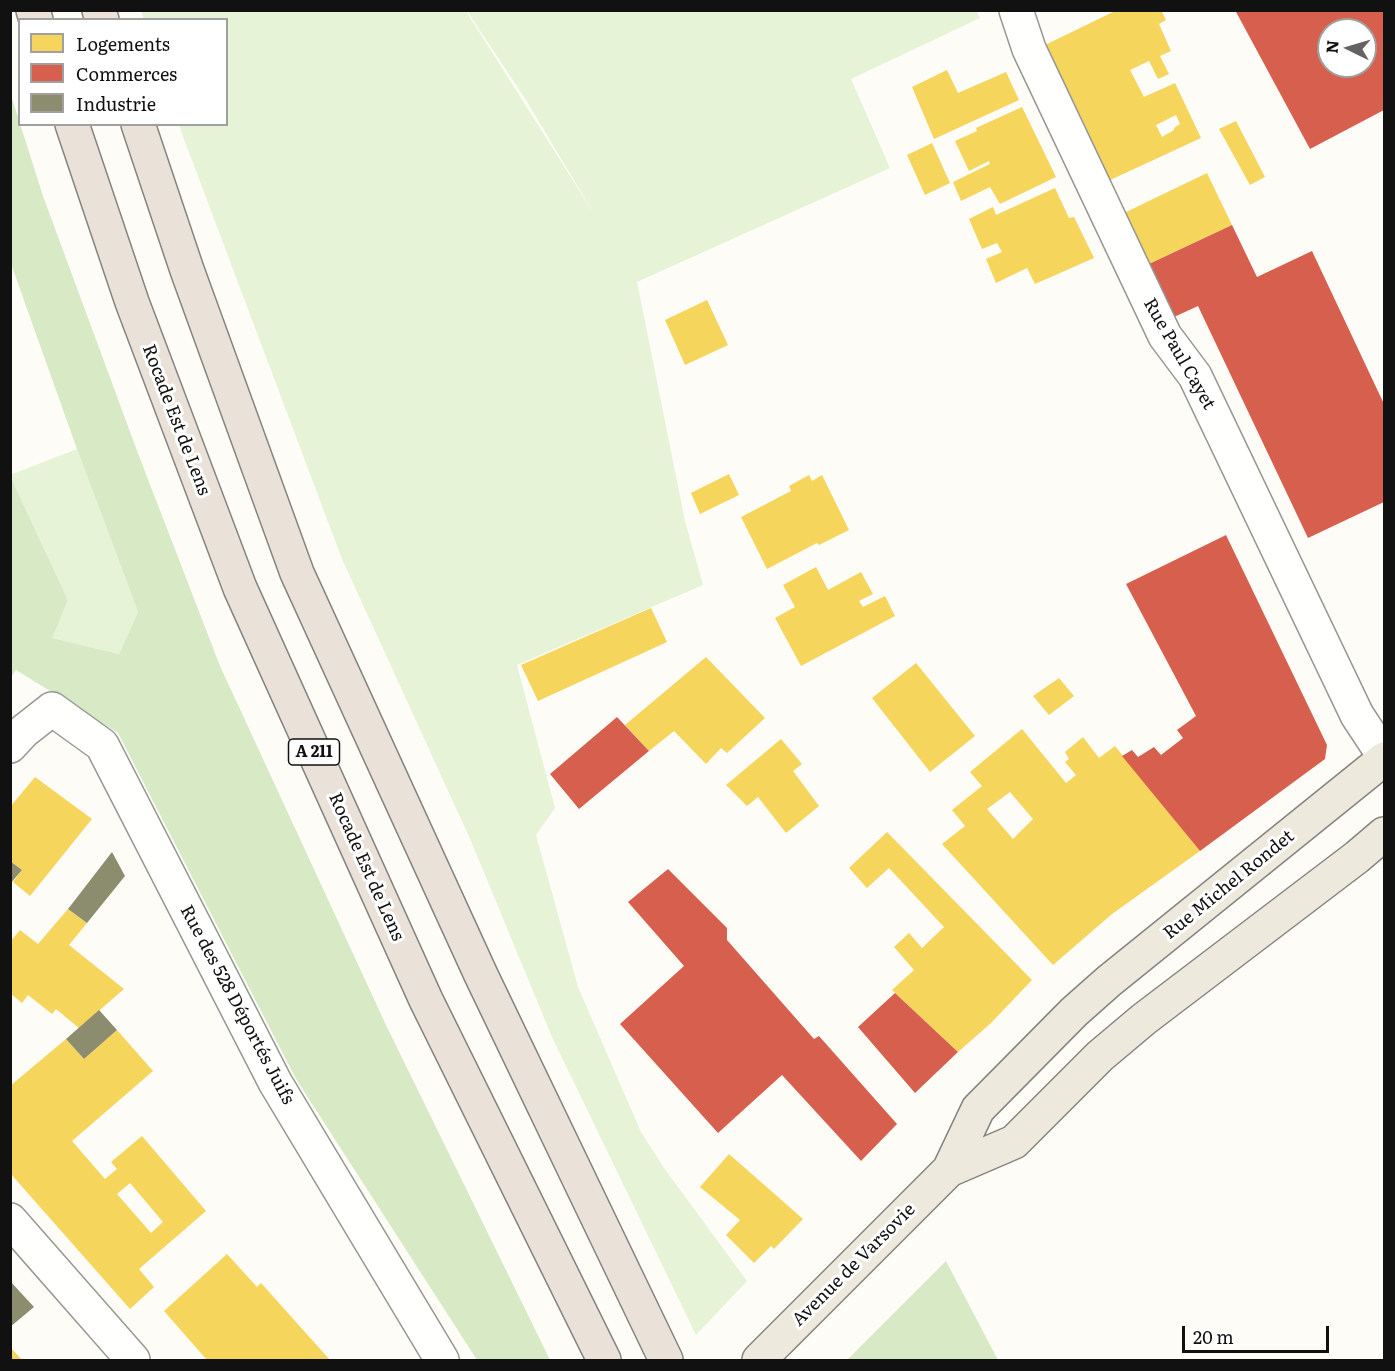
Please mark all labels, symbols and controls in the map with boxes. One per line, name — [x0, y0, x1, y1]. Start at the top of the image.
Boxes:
legend — [18, 18, 228, 126]
north arrow — [1317, 18, 1377, 78]
text: Logements — [76, 30, 170, 57]
text: N — [1319, 39, 1344, 54]
text: Commerces — [76, 60, 177, 87]
text: Industrie — [76, 90, 156, 117]
street label: Rue Paul Cayet — [1138, 294, 1220, 414]
street label: Rocade Est de Lens — [137, 341, 215, 499]
road number: A 211 — [288, 739, 340, 765]
street label: Rocade Est de Lens — [324, 790, 408, 944]
street label: Rue Michel Rondet — [1159, 826, 1299, 944]
street label: Rue des 528 Déportés Juifs — [175, 902, 299, 1108]
street label: Avenue de Varsovie — [788, 1199, 920, 1331]
scale bar — [1185, 1314, 1332, 1352]
text: 20 m — [1193, 1323, 1234, 1350]

